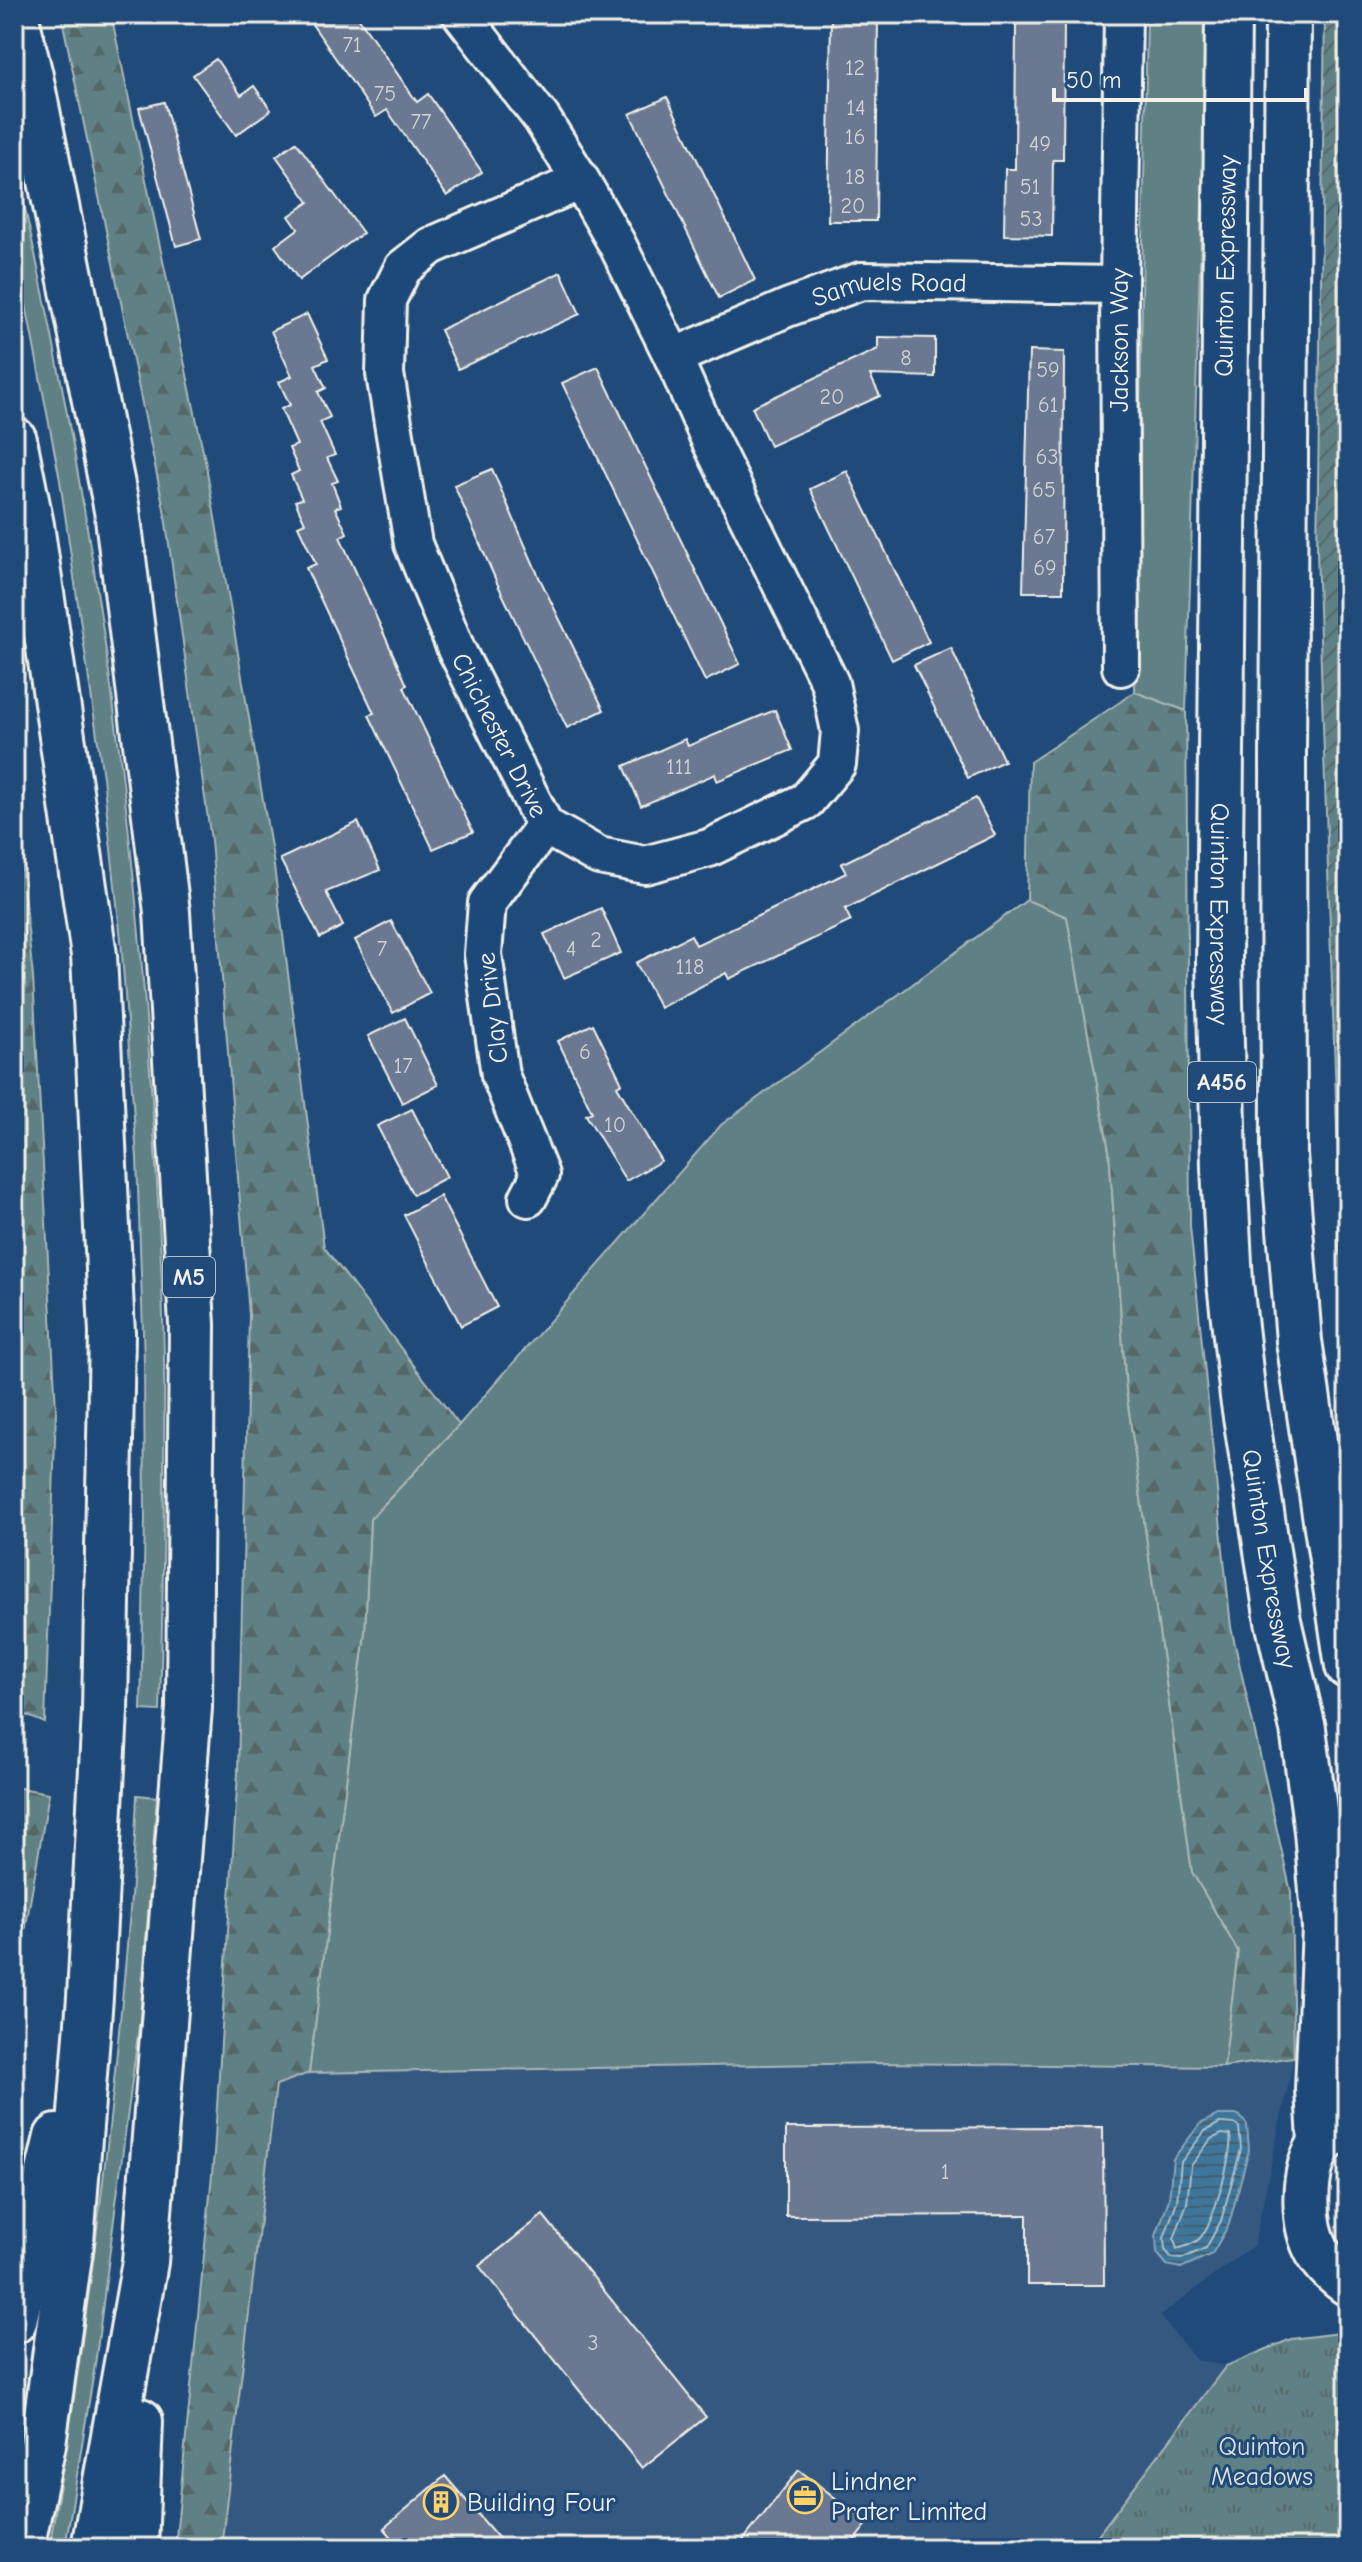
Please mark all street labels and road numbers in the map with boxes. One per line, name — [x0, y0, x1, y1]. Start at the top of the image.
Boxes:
street label: Quinton Expressway — [1209, 154, 1243, 377]
street label: Samuels Road — [808, 267, 967, 314]
street label: Jackson Way — [1105, 268, 1135, 412]
street label: Chichester Drive — [445, 648, 554, 823]
street label: Quinton Expressway — [1203, 803, 1235, 1026]
street label: Clay Drive — [471, 951, 515, 1065]
road number: A456 — [1188, 1062, 1256, 1102]
road number: M5 — [163, 1257, 215, 1297]
street label: Quinton Expressway — [1235, 1447, 1303, 1672]

